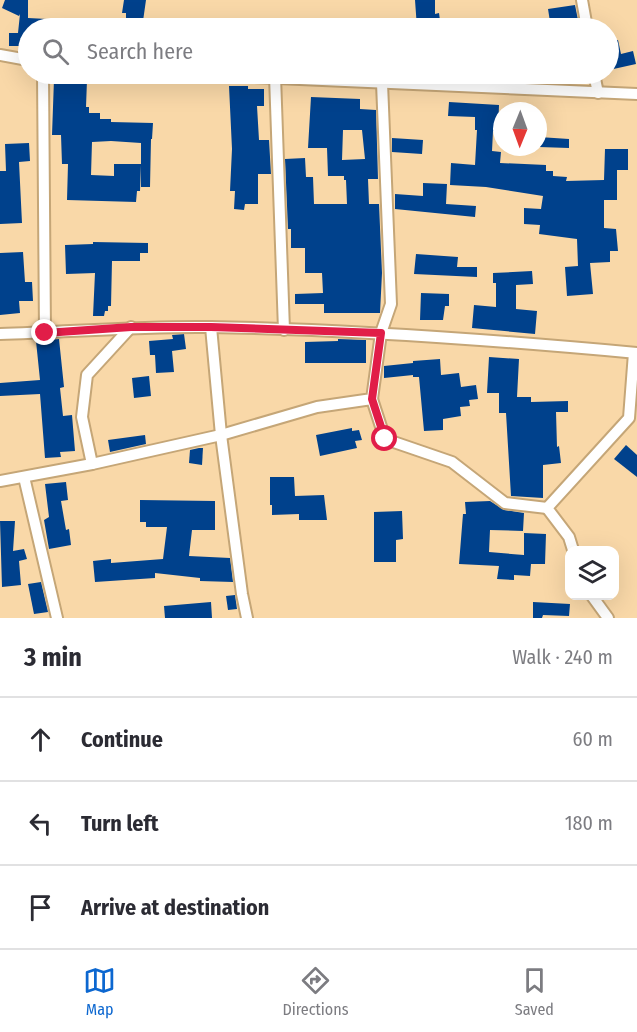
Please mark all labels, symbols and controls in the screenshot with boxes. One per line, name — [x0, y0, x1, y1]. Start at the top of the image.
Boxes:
search box — [18, 18, 619, 84]
icon: search — [39, 35, 72, 68]
text: Search here — [87, 38, 193, 65]
north arrow — [493, 102, 547, 156]
route end — [31, 319, 57, 345]
route start — [371, 425, 397, 451]
map controls — [565, 546, 619, 600]
button: layers — [565, 546, 619, 600]
text: 3 min — [24, 642, 82, 673]
text: Walk · 240 m — [512, 645, 613, 669]
icon: ahead — [24, 723, 57, 756]
text: Continue — [81, 726, 163, 753]
text: 60 m — [573, 727, 613, 751]
icon: left — [24, 807, 57, 840]
text: Turn left — [81, 810, 159, 837]
text: 180 m — [565, 811, 613, 835]
icon: arrive — [24, 891, 57, 924]
text: Arrive at destination — [81, 894, 269, 921]
tab: Map — [83, 964, 116, 1019]
tab: Directions — [282, 964, 349, 1019]
tab: Saved — [515, 964, 554, 1019]

